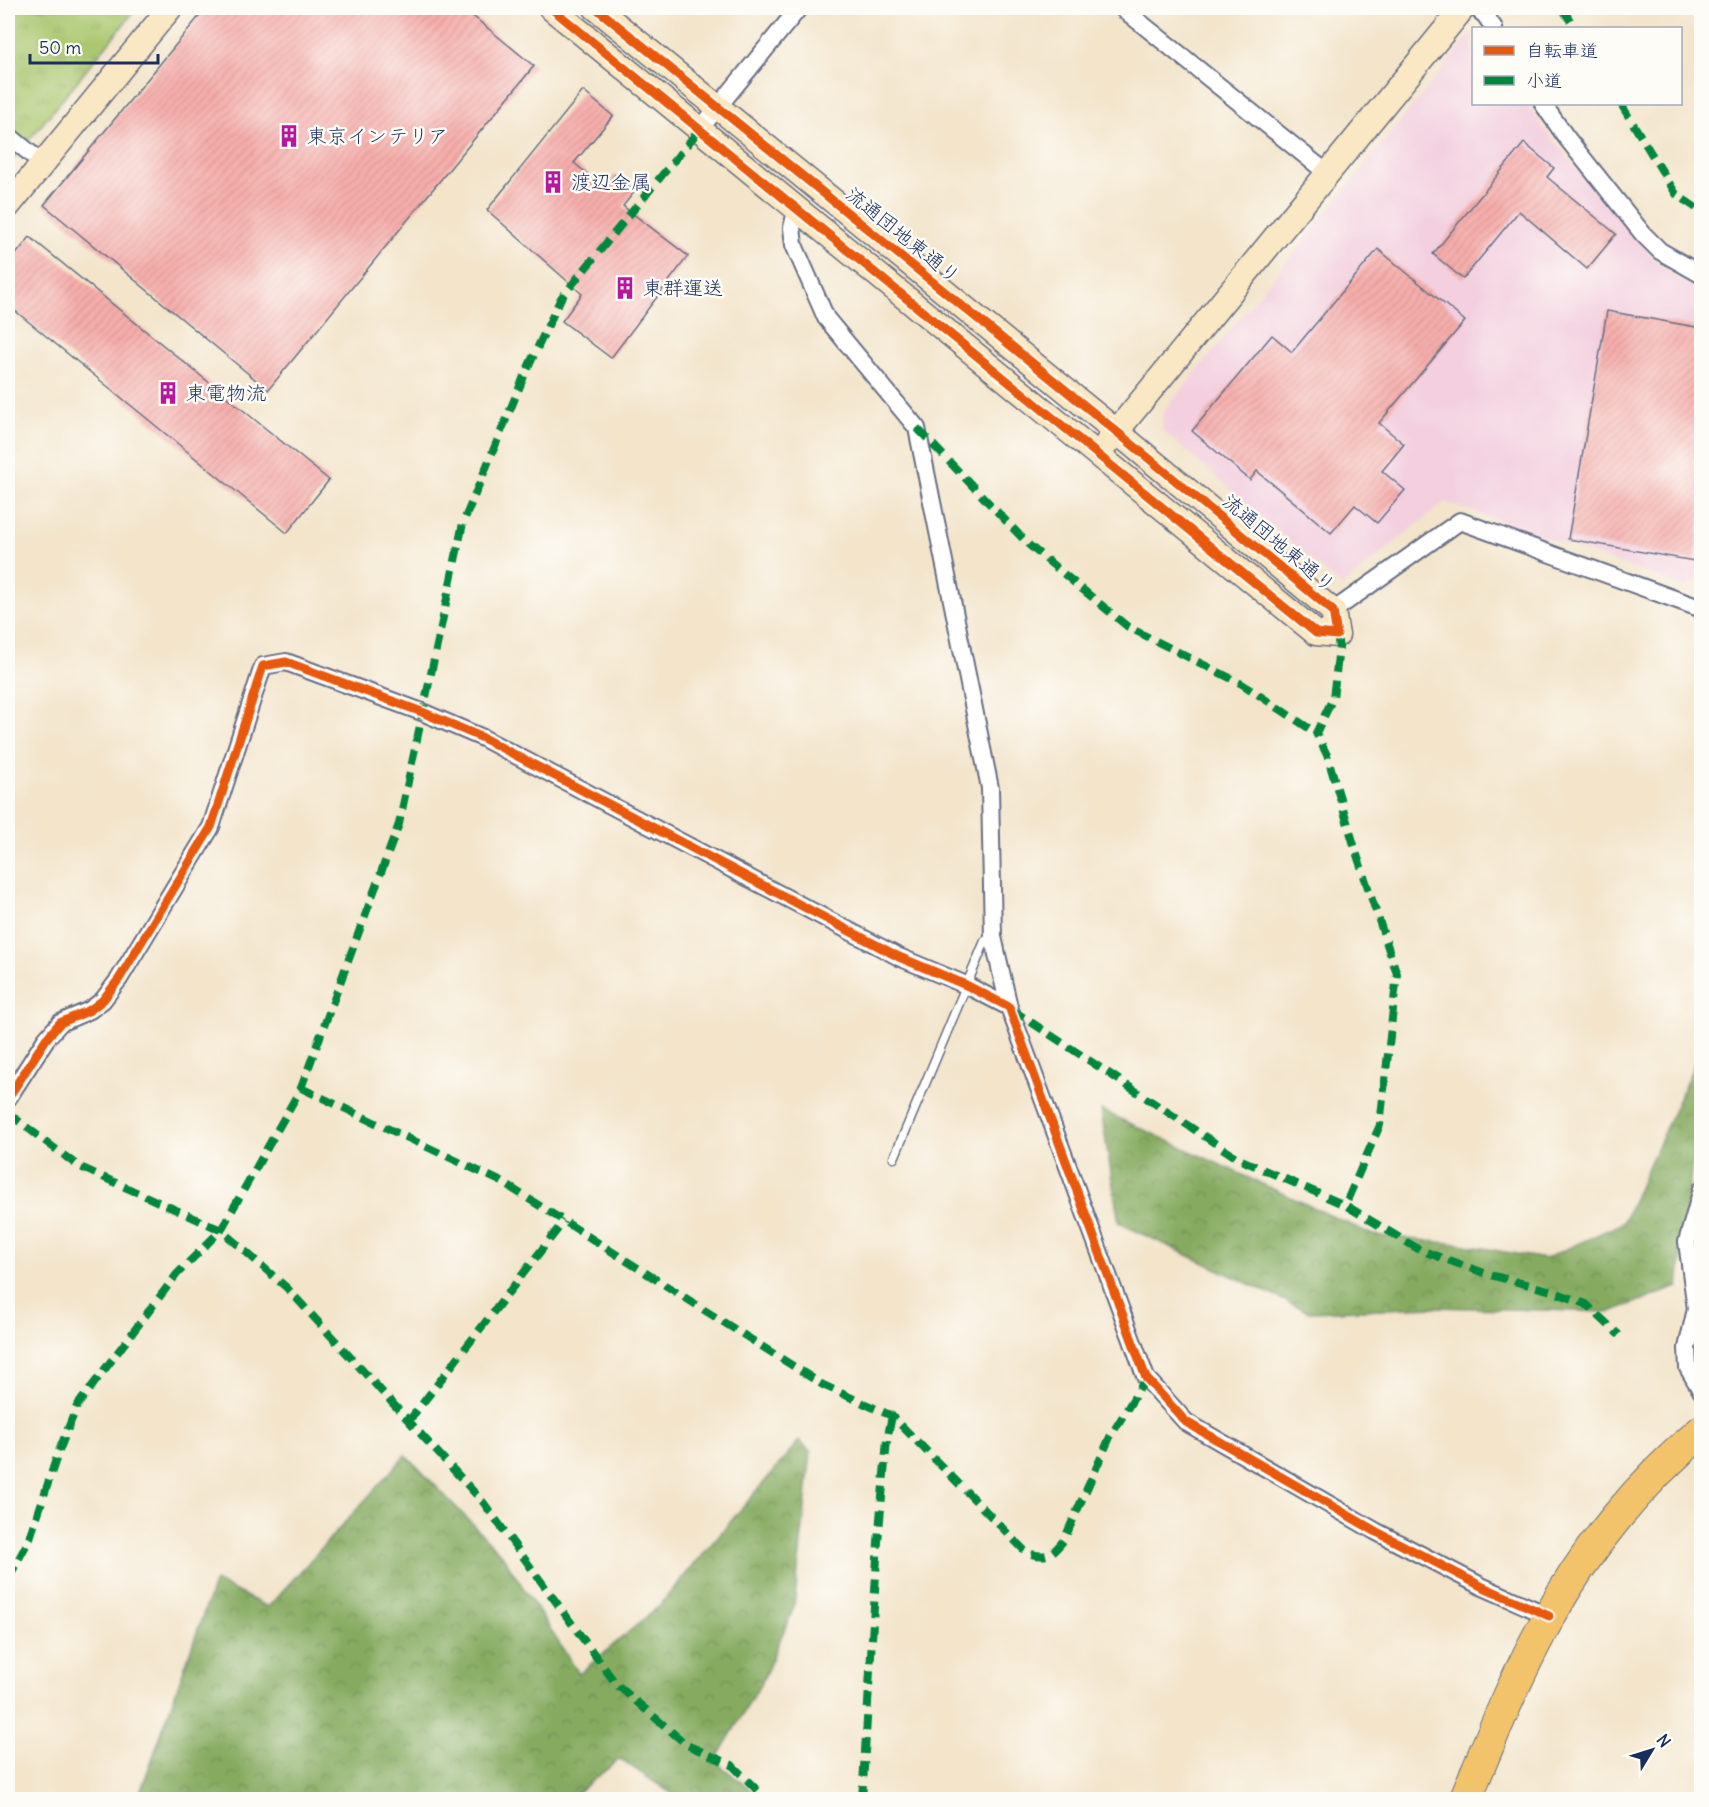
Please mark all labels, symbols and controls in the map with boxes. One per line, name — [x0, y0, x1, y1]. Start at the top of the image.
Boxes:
scale bar — [30, 27, 158, 65]
legend — [1472, 27, 1682, 105]
text: 50 m — [39, 36, 81, 59]
text: 自転車道 — [1526, 39, 1598, 62]
text: 小道 — [1526, 69, 1562, 92]
building icon: 東京インテリア — [276, 123, 302, 149]
place label: 東京インテリア — [307, 123, 448, 148]
building icon: 渡辺金属 — [540, 169, 566, 195]
place label: 渡辺金属 — [571, 169, 651, 194]
street label: 流通団地東通り — [841, 181, 966, 288]
building icon: 東群運送 — [612, 275, 638, 301]
place label: 東群運送 — [643, 275, 723, 300]
building icon: 東電物流 — [155, 380, 181, 406]
place label: 東電物流 — [186, 380, 266, 405]
street label: 流通団地東通り — [1218, 488, 1341, 597]
north arrow — [1622, 1720, 1682, 1780]
text: N — [1653, 1730, 1675, 1751]

